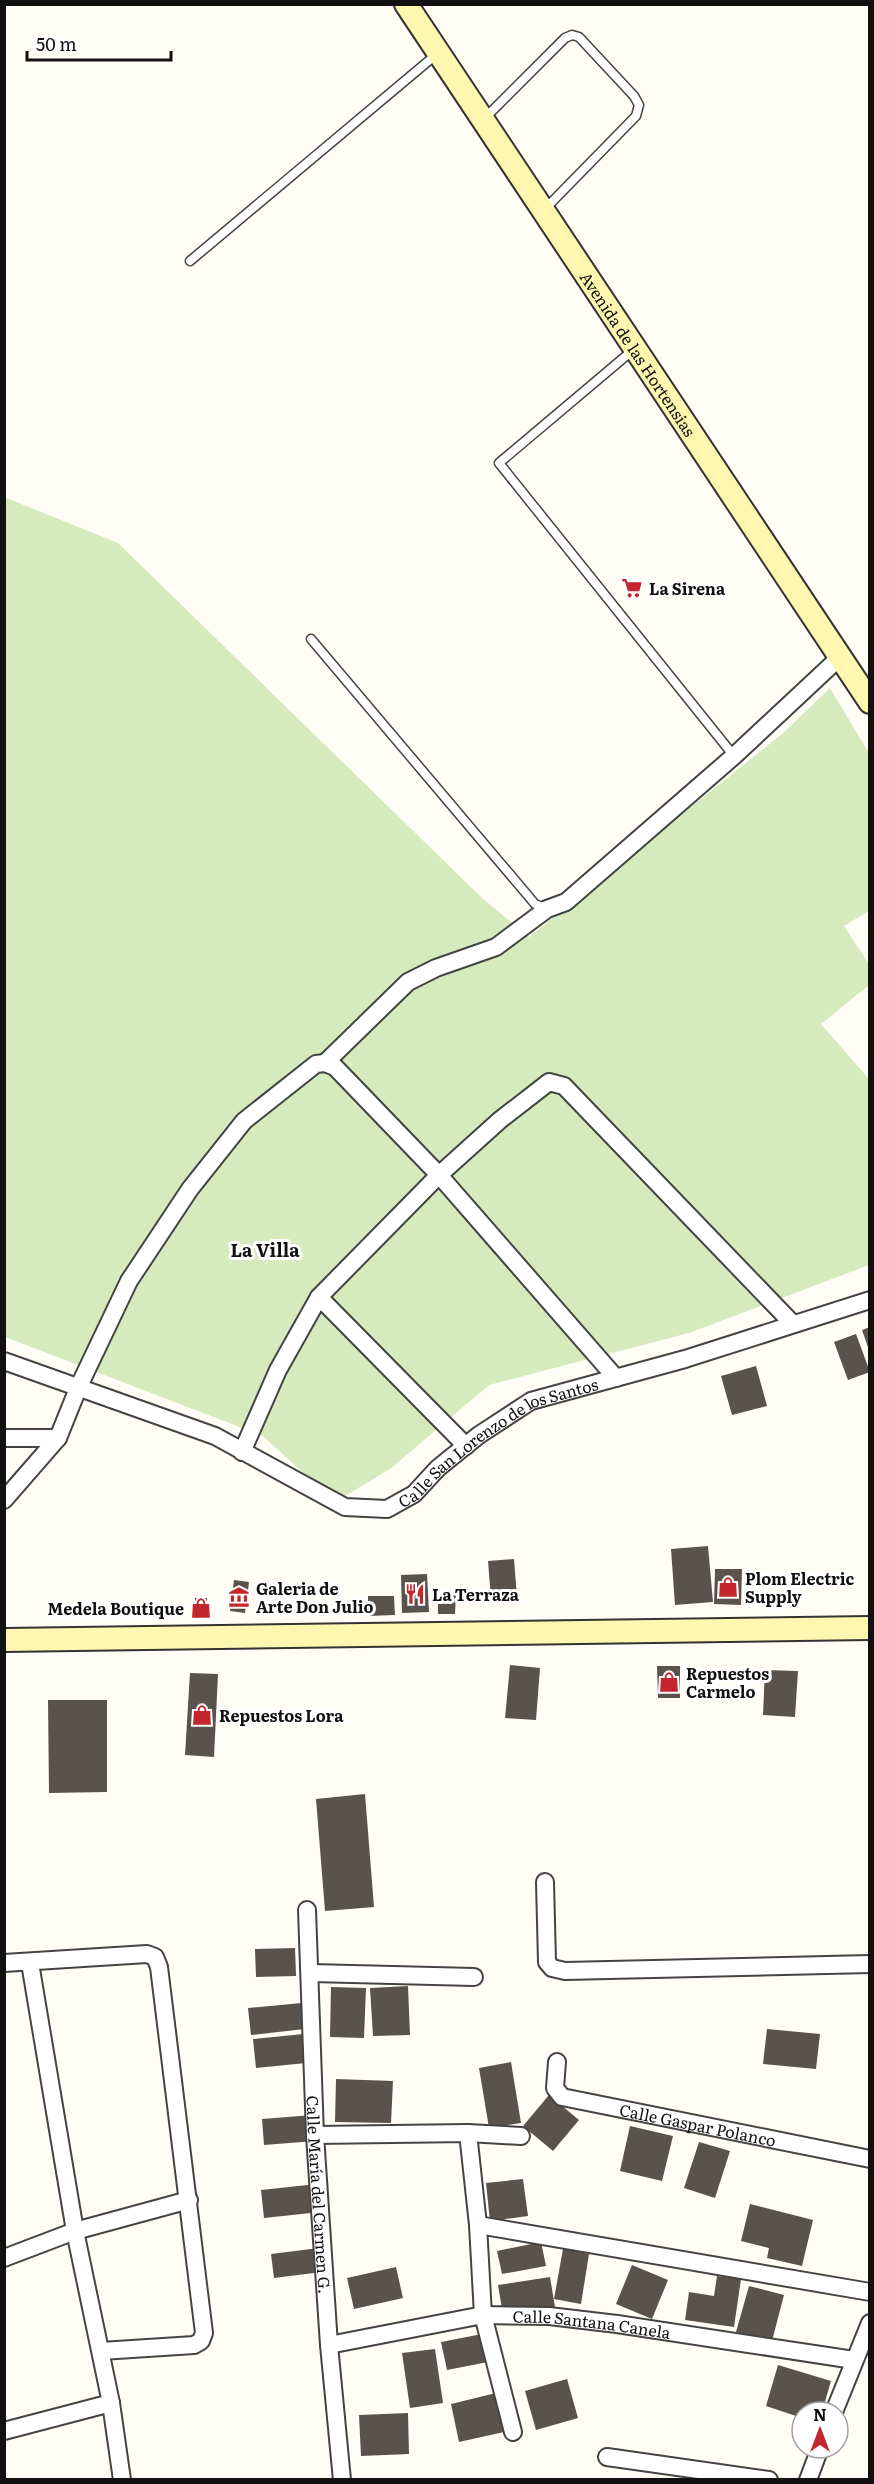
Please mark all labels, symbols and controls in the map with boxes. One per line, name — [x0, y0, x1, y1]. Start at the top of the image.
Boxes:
scale bar — [27, 24, 171, 62]
text: 50 m — [36, 30, 77, 57]
street label: Avenida de las Hortensias — [575, 266, 702, 441]
supermarket icon: La Sirena — [620, 576, 644, 600]
place label: La Sirena — [649, 576, 726, 600]
district label: La Villa — [230, 1236, 300, 1263]
street label: Calle San Lorenzo de los Santos — [393, 1371, 601, 1513]
place label: Plom Electric Supply — [745, 1566, 854, 1608]
shop icon: Plom Electric Supply — [716, 1575, 740, 1599]
place label: Galeria de Arte Don Julio — [256, 1576, 374, 1618]
restaurant icon: La Terraza — [403, 1582, 427, 1606]
place label: La Terraza — [432, 1582, 520, 1606]
museum icon: Galeria de Arte Don Julio — [227, 1585, 251, 1609]
place label: Medela Boutique — [48, 1596, 184, 1620]
shop icon: Medela Boutique — [189, 1596, 213, 1620]
place label: Repuestos Carmelo — [686, 1661, 769, 1703]
shop icon: Repuestos Carmelo — [657, 1670, 681, 1694]
shop icon: Repuestos Lora — [190, 1703, 214, 1727]
place label: Repuestos Lora — [219, 1703, 344, 1727]
street label: Calle María del Carmen G. — [302, 2095, 338, 2295]
street label: Calle Gaspar Polanco — [617, 2097, 778, 2152]
street label: Calle Santana Canela — [512, 2303, 673, 2344]
north arrow — [790, 2400, 850, 2460]
text: N — [813, 2402, 827, 2426]

